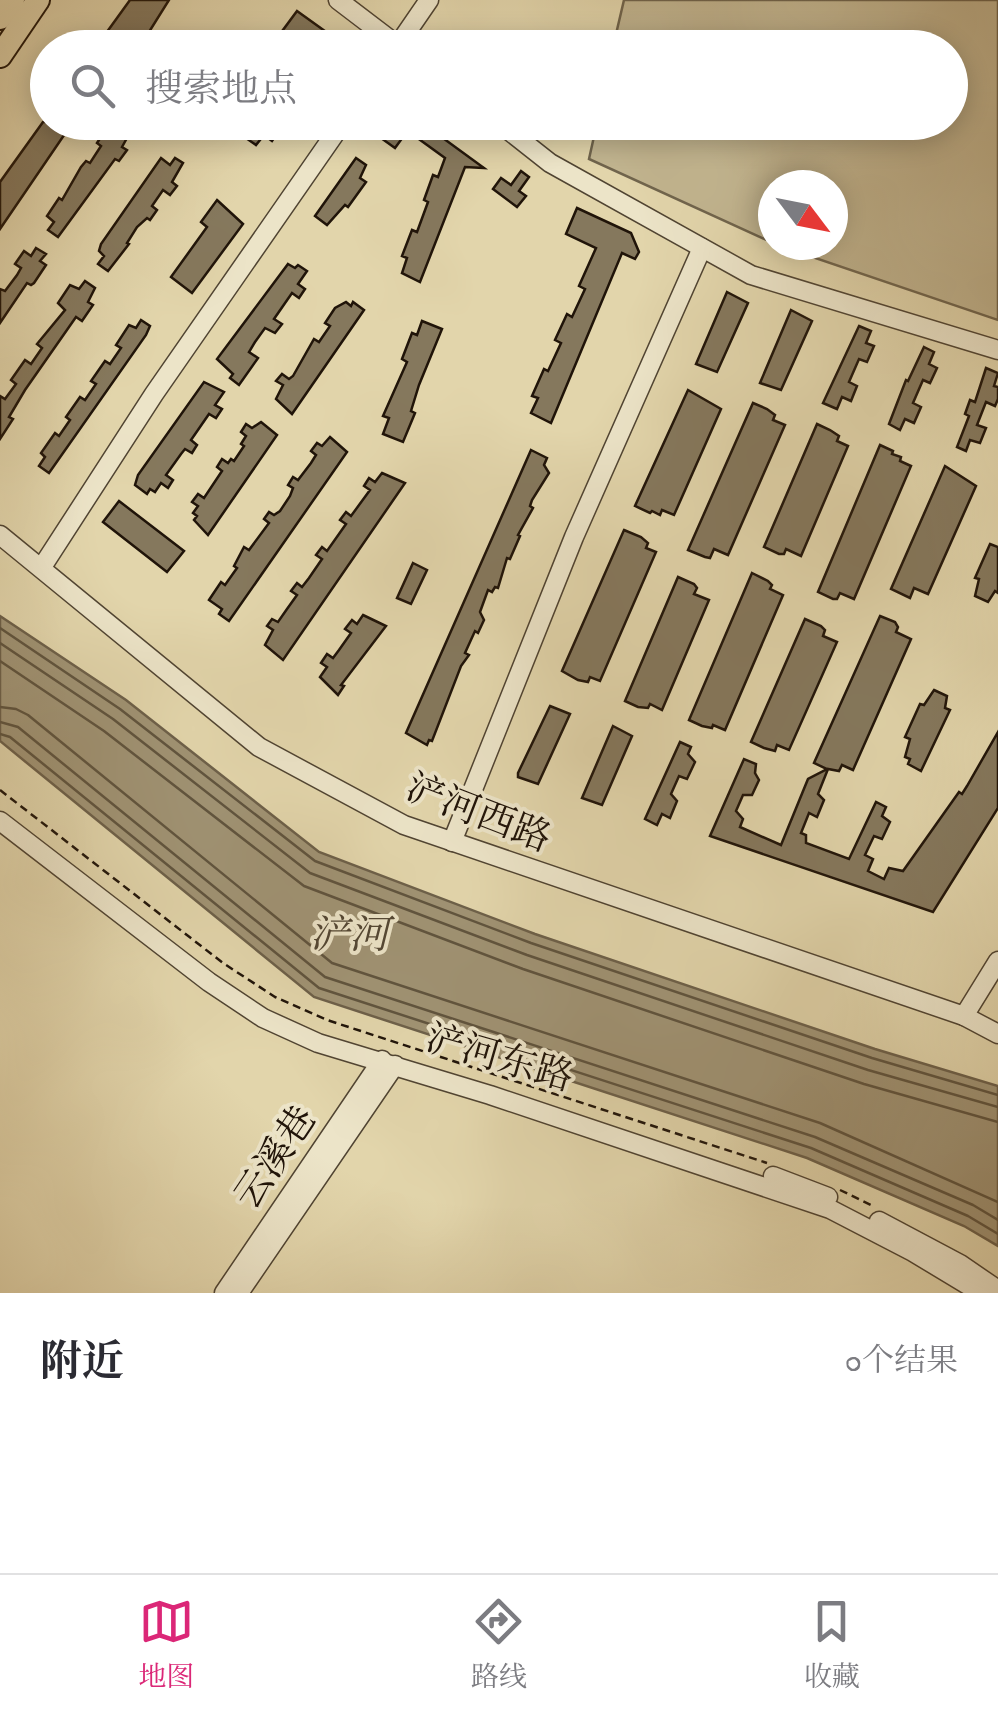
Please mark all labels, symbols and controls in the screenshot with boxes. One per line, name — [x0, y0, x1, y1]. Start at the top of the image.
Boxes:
search box — [30, 30, 968, 140]
icon: search — [65, 58, 120, 113]
text: 搜索地点 — [145, 66, 297, 114]
north arrow — [758, 170, 848, 260]
street label: 浐河西路 — [398, 764, 558, 864]
water label: 浐河 — [309, 912, 395, 962]
street label: 浐河东路 — [419, 1015, 579, 1103]
street label: 云溪巷 — [224, 1097, 328, 1219]
text: 附近 — [40, 1337, 124, 1389]
text: 0个结果 — [845, 1342, 958, 1382]
tab: 地图 — [138, 1594, 194, 1695]
tab: 路线 — [471, 1594, 527, 1695]
tab: 收藏 — [804, 1594, 860, 1695]

